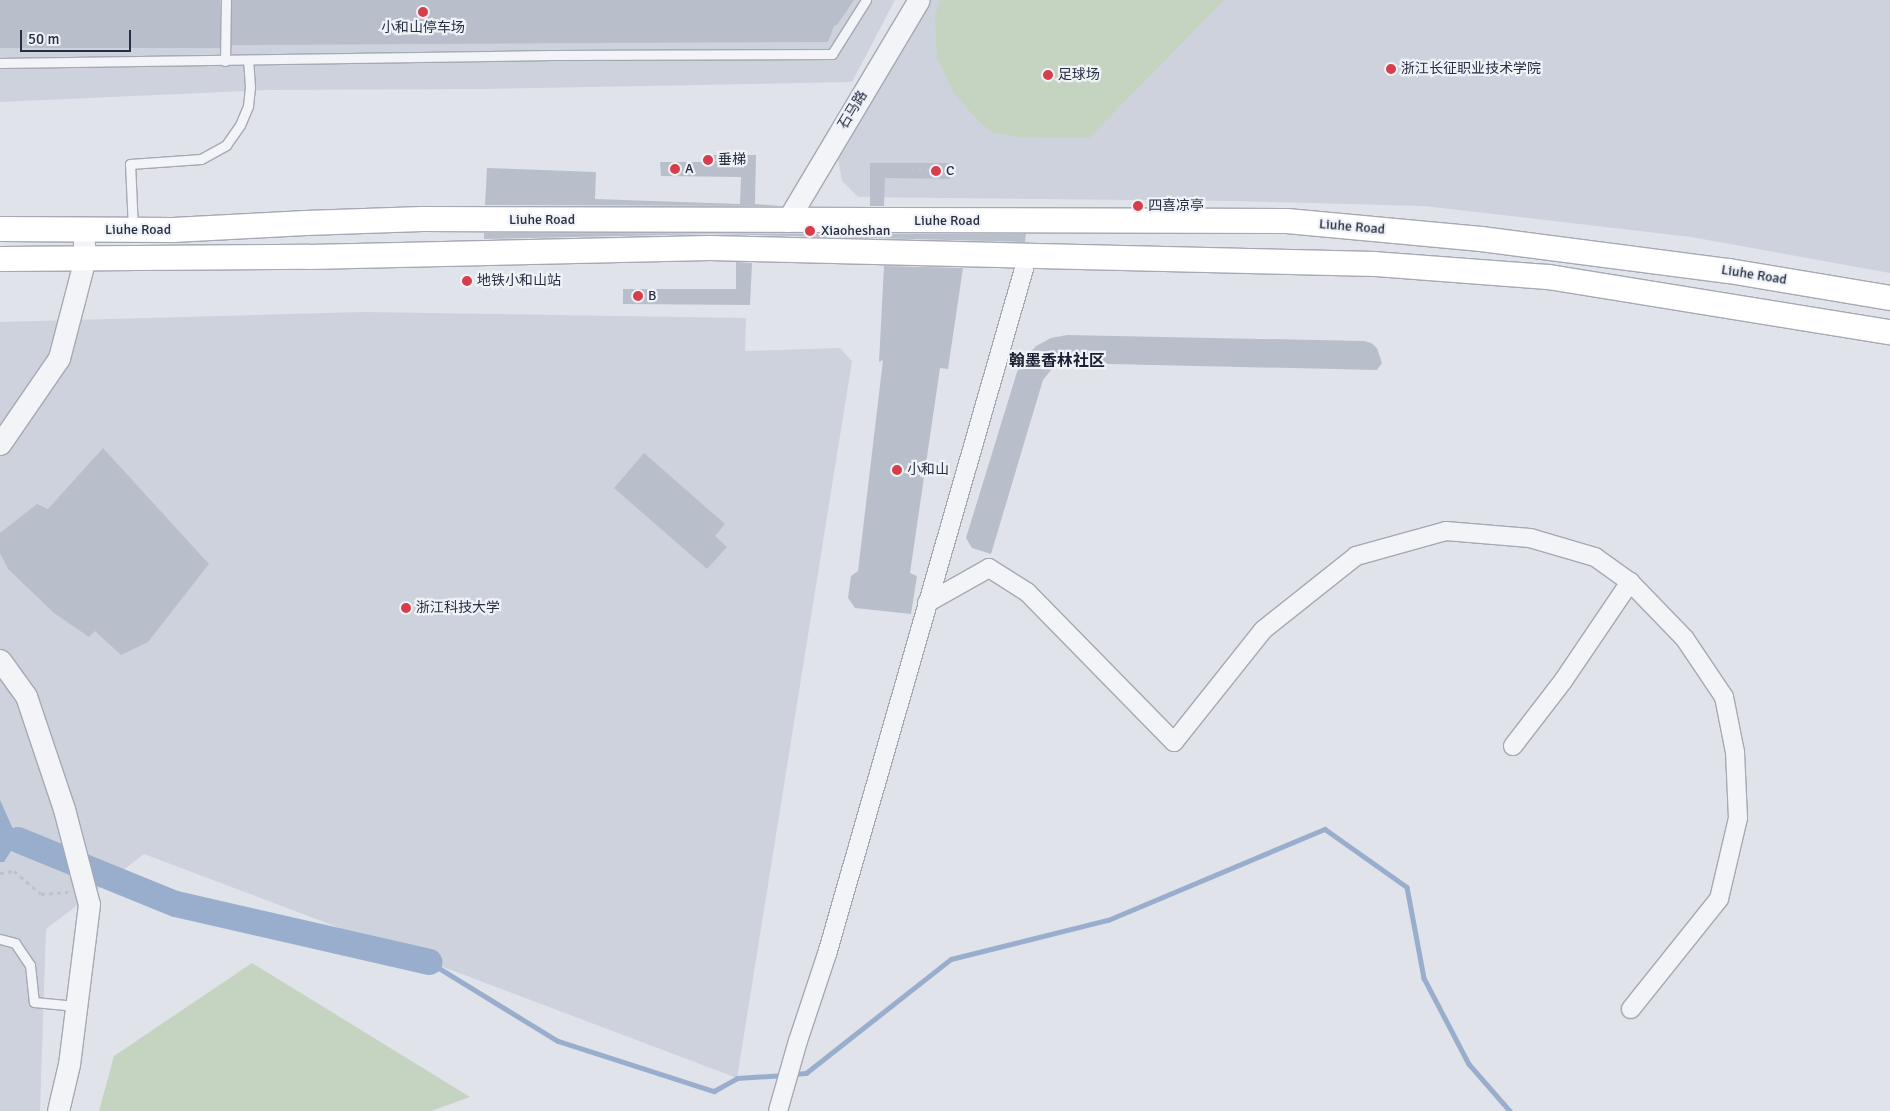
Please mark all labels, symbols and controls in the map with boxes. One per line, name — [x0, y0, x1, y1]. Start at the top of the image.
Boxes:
marker: 小和山停车场 — [417, 6, 429, 18]
scale bar — [22, 20, 134, 52]
place label: 小和山停车场 — [381, 20, 465, 36]
text: 50 m — [28, 30, 59, 48]
place label: 浙江长征职业技术学院 — [1401, 61, 1541, 77]
marker: 浙江长征职业技术学院 — [1385, 63, 1397, 75]
place label: 足球场 — [1058, 67, 1100, 83]
marker: 足球场 — [1042, 69, 1054, 81]
street label: 石马路 — [835, 88, 871, 132]
place label: 垂梯 — [718, 152, 746, 168]
marker: 垂梯 — [702, 154, 714, 166]
place label: A — [685, 161, 694, 177]
marker: A — [669, 163, 681, 175]
place label: C — [946, 163, 954, 179]
marker: C — [930, 165, 942, 177]
place label: 四喜凉亭 — [1148, 198, 1204, 214]
marker: 四喜凉亭 — [1132, 200, 1144, 212]
street label: Liuhe Road — [509, 212, 575, 228]
street label: Liuhe Road — [914, 213, 980, 229]
street label: Liuhe Road — [1318, 216, 1386, 238]
street label: Liuhe Road — [105, 222, 171, 238]
place label: Xiaoheshan — [821, 223, 890, 239]
marker: Xiaoheshan — [803, 224, 817, 238]
street label: Liuhe Road — [1720, 262, 1788, 288]
place label: 地铁小和山站 — [477, 273, 561, 289]
marker: 地铁小和山站 — [461, 275, 473, 287]
place label: B — [648, 288, 656, 304]
marker: B — [632, 290, 644, 302]
district label: 翰墨香林社区 — [1009, 351, 1105, 371]
place label: 小和山 — [907, 462, 949, 478]
marker: 小和山 — [891, 464, 903, 476]
place label: 浙江科技大学 — [416, 600, 500, 616]
marker: 浙江科技大学 — [400, 602, 412, 614]

